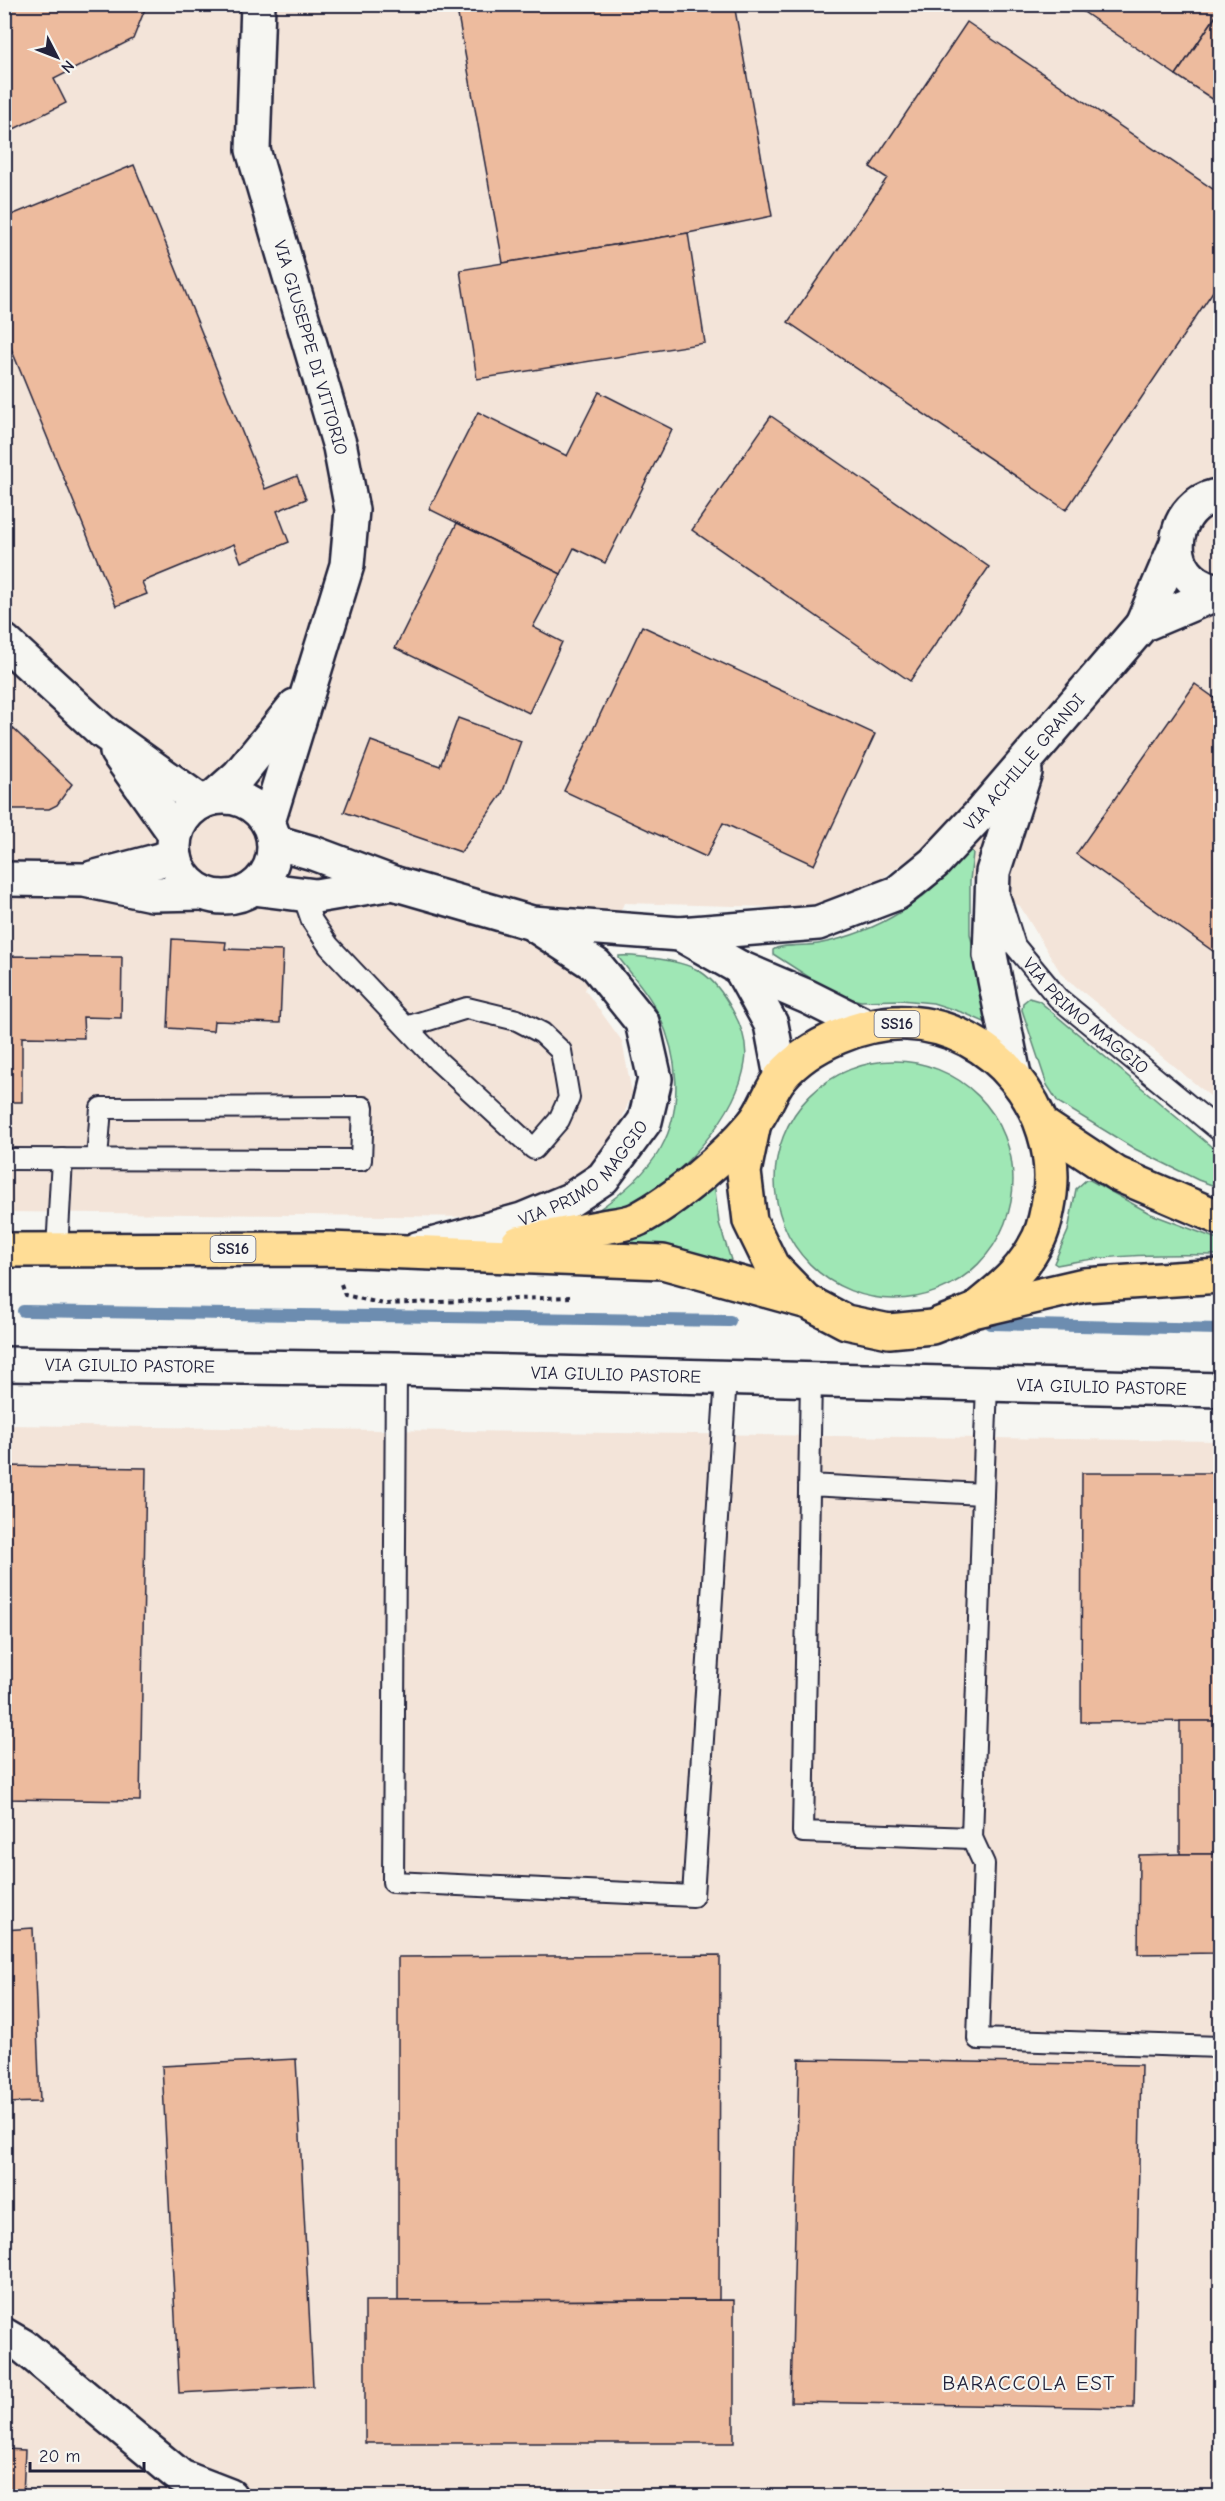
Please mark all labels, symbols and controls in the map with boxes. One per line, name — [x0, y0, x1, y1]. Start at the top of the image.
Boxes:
north arrow — [27, 27, 87, 87]
text: N — [57, 56, 78, 76]
street label: VIA GIUSEPPE DI VITTORIO — [270, 238, 352, 457]
street label: VIA ACHILLE GRANDI — [960, 689, 1089, 835]
street label: VIA PRIMO MAGGIO — [1018, 953, 1153, 1078]
road number: SS16 — [874, 1011, 920, 1037]
street label: VIA PRIMO MAGGIO — [516, 1116, 652, 1231]
road number: SS16 — [210, 1236, 256, 1262]
street label: VIA GIULIO PASTORE — [45, 1354, 215, 1377]
street label: VIA GIULIO PASTORE — [531, 1362, 701, 1387]
street label: VIA GIULIO PASTORE — [1016, 1374, 1187, 1400]
district label: BARACCOLA EST — [942, 2371, 1116, 2395]
scale bar — [30, 2435, 144, 2473]
text: 20 m — [39, 2446, 80, 2467]

